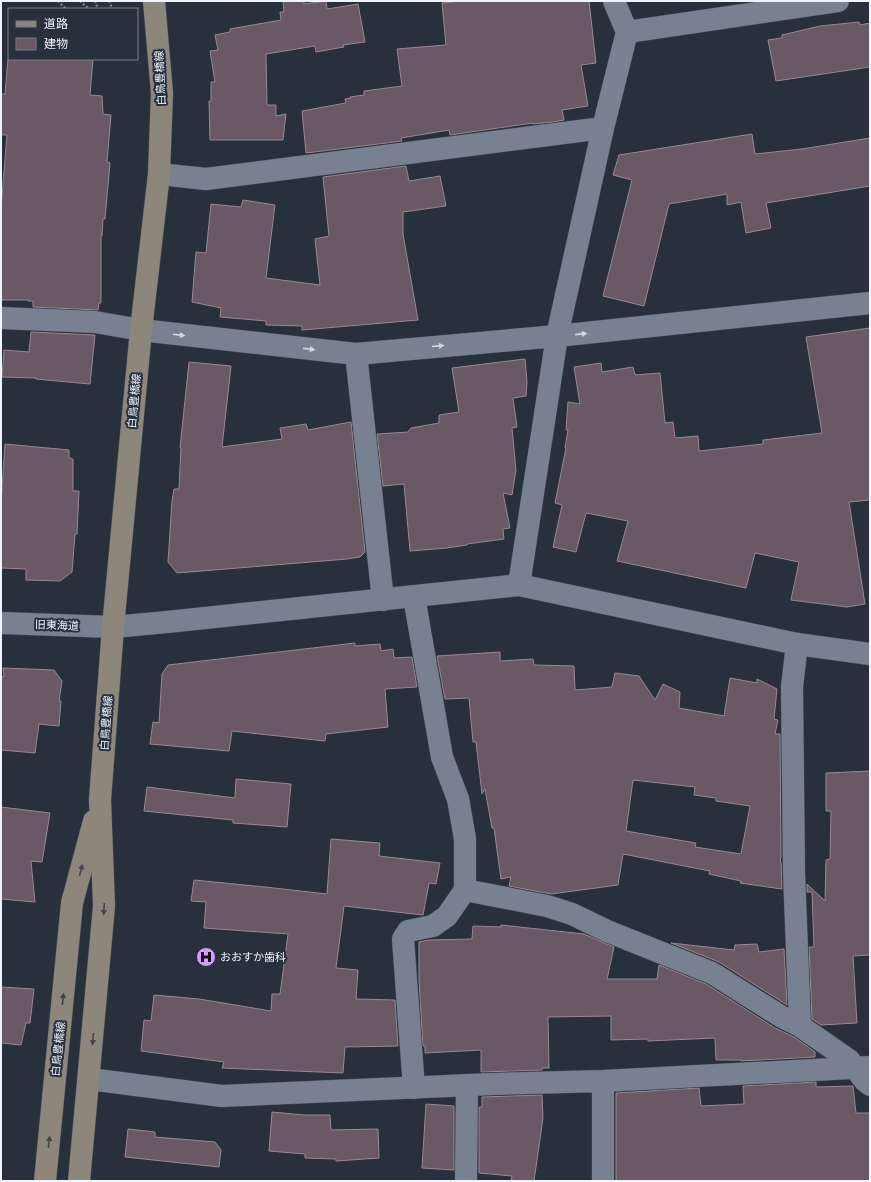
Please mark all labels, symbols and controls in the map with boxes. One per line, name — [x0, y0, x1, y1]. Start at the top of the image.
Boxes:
legend — [8, 8, 138, 60]
text: 道路 — [44, 16, 68, 31]
text: 建物 — [44, 36, 68, 51]
street label: 白鳥豊橋線 — [152, 50, 168, 106]
one-way arrow — [575, 330, 588, 337]
one-way arrow — [173, 332, 185, 338]
one-way arrow — [432, 343, 444, 350]
one-way arrow — [303, 345, 315, 352]
street label: 白鳥豊橋線 — [125, 373, 143, 429]
street label: 旧東海道 — [35, 617, 79, 633]
street label: 白鳥豊橋線 — [97, 695, 115, 751]
one-way arrow — [78, 864, 84, 876]
one-way arrow — [100, 903, 107, 915]
hospital icon: おおすか歯科 — [195, 946, 217, 968]
place label: おおすか歯科 — [220, 950, 286, 964]
one-way arrow — [59, 993, 66, 1005]
street label: 白鳥豊橋線 — [48, 1021, 68, 1077]
one-way arrow — [89, 1033, 96, 1045]
one-way arrow — [46, 1136, 52, 1148]

